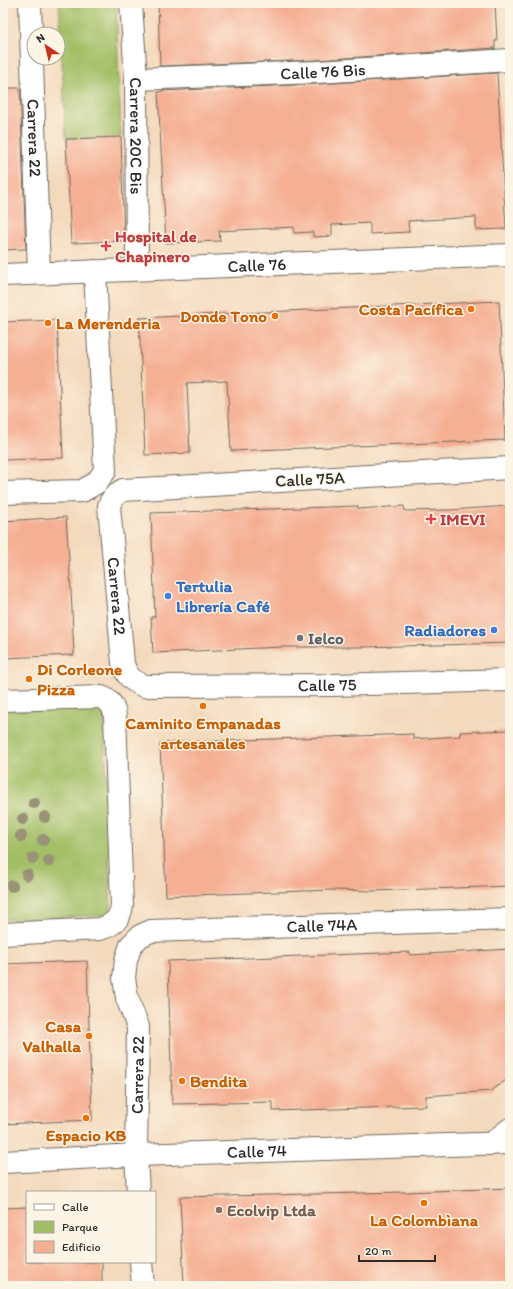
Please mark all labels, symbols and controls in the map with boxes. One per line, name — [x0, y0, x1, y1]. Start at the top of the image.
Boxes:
north arrow — [26, 26, 66, 66]
text: N — [34, 31, 47, 46]
street label: Calle 76 Bis — [280, 59, 366, 83]
street label: Carrera 20C Bis — [126, 77, 147, 195]
street label: Carrera 22 — [23, 98, 46, 177]
place label: Hospital de Chapinero — [115, 226, 197, 267]
marker: Hospital de Chapinero — [100, 240, 112, 252]
street label: Calle 76 — [227, 254, 287, 276]
place label: Costa Pacífica — [359, 299, 463, 319]
marker: Costa Pacífica — [466, 304, 476, 314]
place label: Donde Tono — [180, 306, 267, 326]
marker: Donde Tono — [270, 311, 280, 321]
place label: La Merenderia — [56, 313, 161, 333]
marker: La Merenderia — [43, 318, 53, 328]
street label: Calle 75A — [275, 467, 345, 491]
place label: IMEVI — [440, 509, 486, 529]
marker: IMEVI — [425, 513, 437, 525]
street label: Carrera 22 — [104, 556, 130, 636]
place label: Tertulia Librería Café — [175, 576, 270, 616]
marker: Tertulia Librería Café — [163, 591, 173, 601]
place label: Radiadores — [404, 620, 486, 640]
marker: Radiadores — [489, 625, 499, 635]
place label: Ielco — [308, 628, 344, 648]
marker: Ielco — [295, 633, 305, 643]
place label: Di Corleone Pizza — [37, 659, 122, 699]
marker: Di Corleone Pizza — [24, 674, 34, 684]
street label: Calle 75 — [298, 674, 357, 695]
marker: Caminito Empanadas artesanales — [198, 701, 208, 711]
place label: Caminito Empanadas artesanales — [125, 713, 281, 753]
street label: Calle 74A — [286, 914, 358, 936]
place label: Casa Valhalla — [23, 1016, 82, 1056]
marker: Casa Valhalla — [84, 1031, 94, 1041]
street label: Carrera 22 — [127, 1036, 148, 1114]
place label: Bendita — [190, 1071, 248, 1091]
marker: Bendita — [177, 1076, 187, 1086]
marker: Espacio KB — [81, 1113, 91, 1123]
place label: Espacio KB — [46, 1125, 127, 1146]
street label: Calle 74 — [226, 1140, 287, 1162]
legend — [26, 1191, 156, 1263]
marker: La Colombìana — [419, 1198, 429, 1208]
text: Calle — [62, 1200, 89, 1214]
place label: Ecolvip Ltda — [227, 1200, 316, 1221]
marker: Ecolvip Ltda — [214, 1205, 224, 1215]
place label: La Colombìana — [370, 1210, 479, 1230]
text: Parque — [62, 1220, 98, 1234]
scale bar — [359, 1237, 435, 1263]
text: Edificio — [62, 1240, 101, 1254]
text: 20 m — [365, 1244, 392, 1258]

